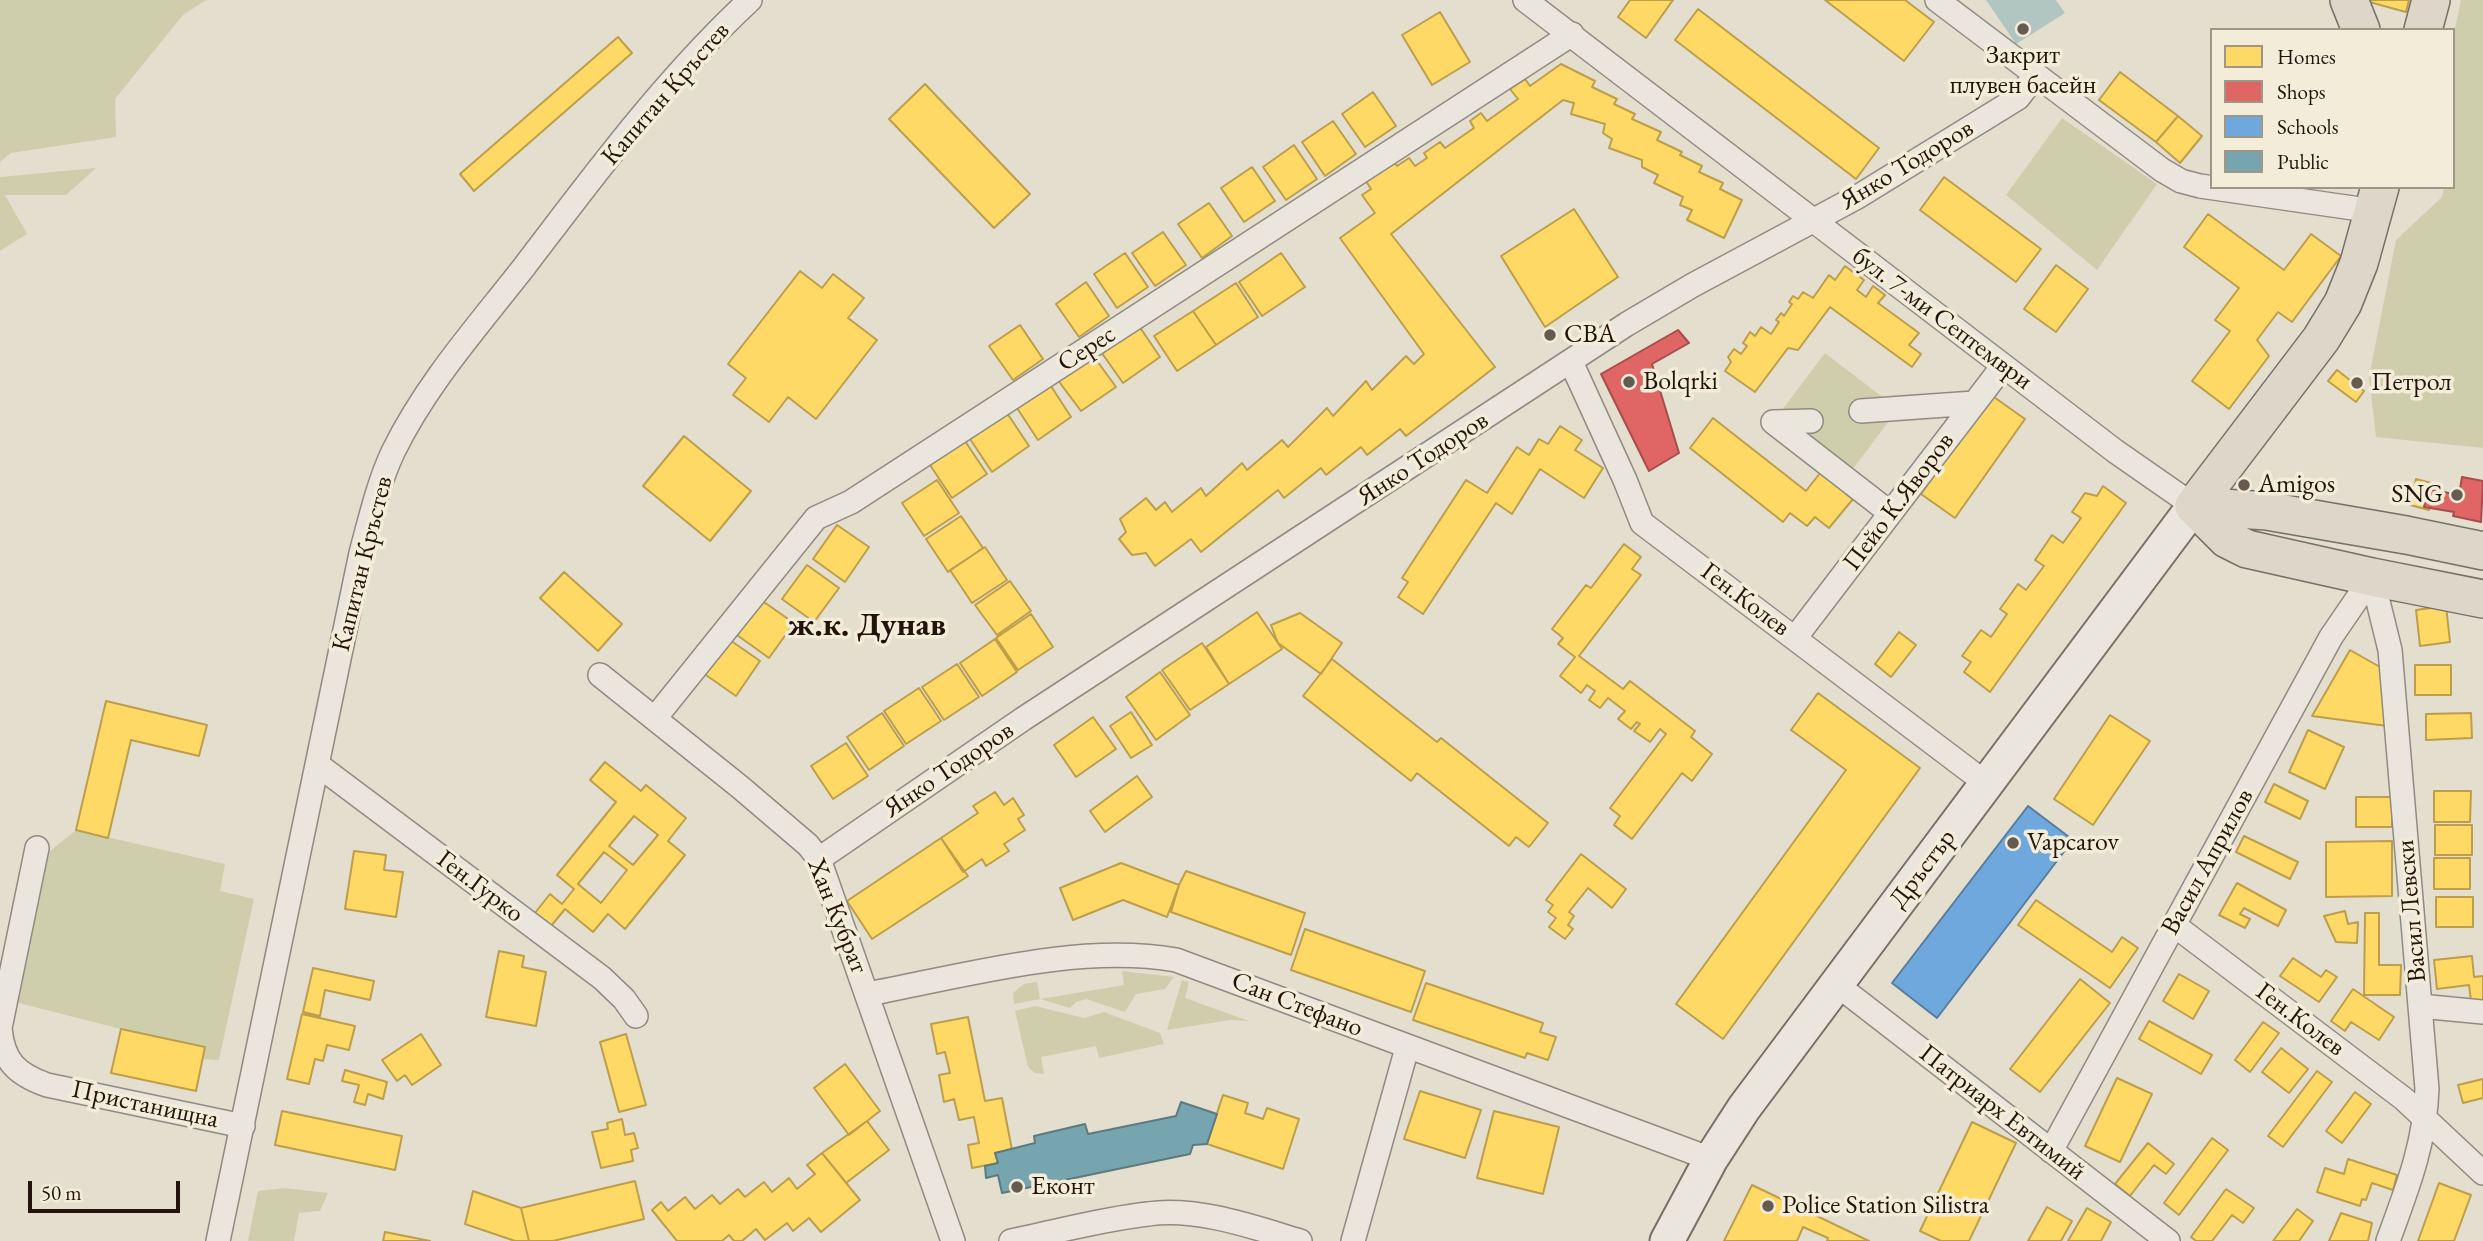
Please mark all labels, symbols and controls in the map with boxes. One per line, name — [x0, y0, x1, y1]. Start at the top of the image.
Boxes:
street label: Капитан Кръстев — [595, 16, 737, 172]
marker: Закрит плувен басейн — [2015, 21, 2031, 37]
legend — [2210, 28, 2455, 189]
place label: Закрит плувен басейн — [1950, 40, 2096, 102]
text: Homes — [2277, 43, 2336, 70]
text: Shops — [2277, 78, 2326, 105]
street label: Янко Тодоров — [1835, 113, 1979, 217]
text: Schools — [2277, 113, 2338, 140]
text: Public — [2277, 148, 2329, 175]
street label: бул. 7-ми Септември — [1846, 241, 2038, 397]
street label: Серес — [1052, 319, 1122, 379]
place label: CBA — [1564, 319, 1616, 351]
marker: CBA — [1542, 327, 1558, 343]
place label: Bolqrki — [1643, 366, 1718, 398]
place label: Петрол — [2371, 367, 2452, 399]
marker: Bolqrki — [1621, 374, 1637, 390]
marker: Петрол — [2349, 375, 2365, 391]
street label: Янко Тодоров — [1352, 405, 1494, 513]
street label: Пейо К.Яворов — [1837, 427, 1961, 577]
place label: Amigos — [2258, 469, 2335, 501]
street label: Капитан Кръстев — [326, 473, 400, 655]
marker: Amigos — [2236, 477, 2252, 493]
place label: SNG — [2391, 479, 2443, 511]
marker: SNG — [2449, 487, 2465, 503]
street label: Ген.Колев — [1694, 556, 1796, 644]
district label: ж.к. Дунав — [788, 606, 946, 646]
street label: Янко Тодоров — [878, 715, 1020, 825]
street label: Васил Априлов — [2155, 784, 2261, 940]
street label: Дръстър — [1883, 823, 1963, 915]
place label: Vapcarov — [2027, 827, 2119, 859]
marker: Vapcarov — [2005, 835, 2021, 851]
street label: Васил Левски — [2390, 838, 2434, 984]
street label: Ген.Гурко — [430, 844, 530, 930]
street label: Хан Кубрат — [800, 854, 874, 978]
street label: Сан Стефано — [1227, 966, 1367, 1044]
street label: Ген.Колев — [2249, 976, 2351, 1064]
street label: Патриарх Евтимий — [1912, 1038, 2092, 1188]
street label: Пристанищна — [69, 1074, 221, 1136]
scale bar — [32, 1168, 184, 1212]
place label: Еконт — [1031, 1171, 1095, 1203]
text: 50 m — [41, 1179, 82, 1206]
marker: Еконт — [1009, 1179, 1025, 1195]
place label: Police Station Silistra — [1782, 1190, 1989, 1222]
marker: Police Station Silistra — [1760, 1198, 1776, 1214]

